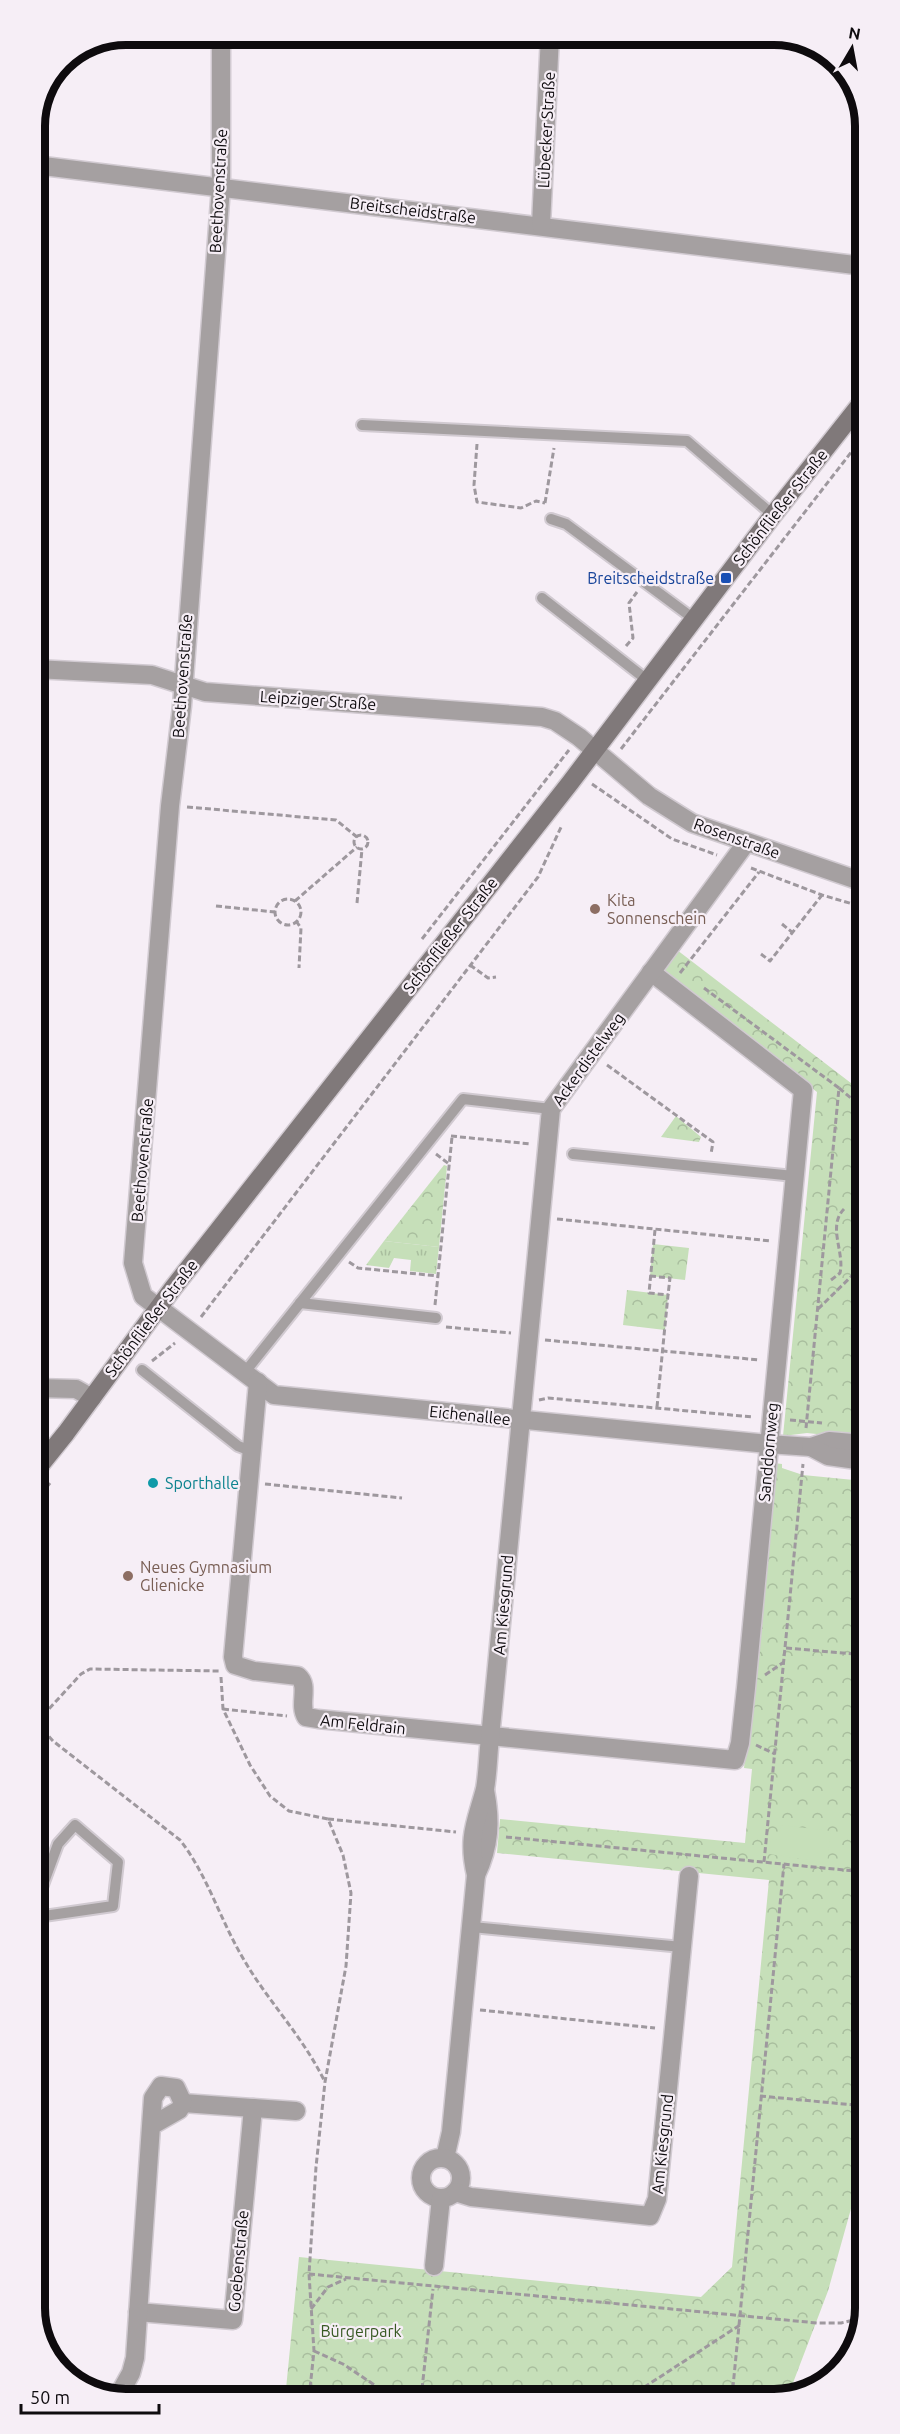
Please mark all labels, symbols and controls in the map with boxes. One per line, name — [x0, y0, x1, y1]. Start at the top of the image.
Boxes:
north arrow — [822, 18, 882, 78]
text: N — [847, 23, 862, 43]
street label: Lübecker Straße — [534, 71, 558, 189]
street label: Beethovenstraße — [206, 128, 230, 254]
street label: Breitscheidstraße — [349, 193, 477, 227]
street label: Schönfließer Straße — [729, 445, 831, 569]
place label: Breitscheidstraße — [587, 569, 714, 587]
marker: Breitscheidstraße — [719, 571, 733, 585]
street label: Beethovenstraße — [169, 613, 195, 739]
street label: Leipziger Straße — [259, 687, 377, 713]
street label: Rosenstraße — [692, 814, 782, 862]
street label: Schönfließer Straße — [399, 873, 501, 997]
place label: Kita Sonnenschein — [607, 891, 706, 927]
marker: Kita Sonnenschein — [588, 902, 602, 916]
street label: Ackerdistelweg — [548, 1009, 628, 1109]
street label: Beethovenstraße — [128, 1097, 156, 1223]
street label: Schönfließer Straße — [101, 1256, 201, 1380]
street label: Eichenallee — [428, 1402, 512, 1428]
street label: Sanddornweg — [755, 1402, 781, 1502]
place label: Sporthalle — [165, 1474, 239, 1492]
marker: Sporthalle — [146, 1476, 160, 1490]
street label: Am Kiesgrund — [490, 1554, 516, 1656]
place label: Neues Gymnasium Glienicke — [140, 1558, 272, 1594]
marker: Neues Gymnasium Glienicke — [121, 1569, 135, 1583]
street label: Am Feldrain — [319, 1711, 407, 1737]
street label: Am Kiesgrund — [648, 2093, 676, 2195]
street label: Goebenstraße — [225, 2209, 251, 2313]
park label: Bürgerpark — [320, 2322, 402, 2340]
scale bar — [21, 2377, 159, 2415]
text: 50 m — [30, 2387, 70, 2407]

